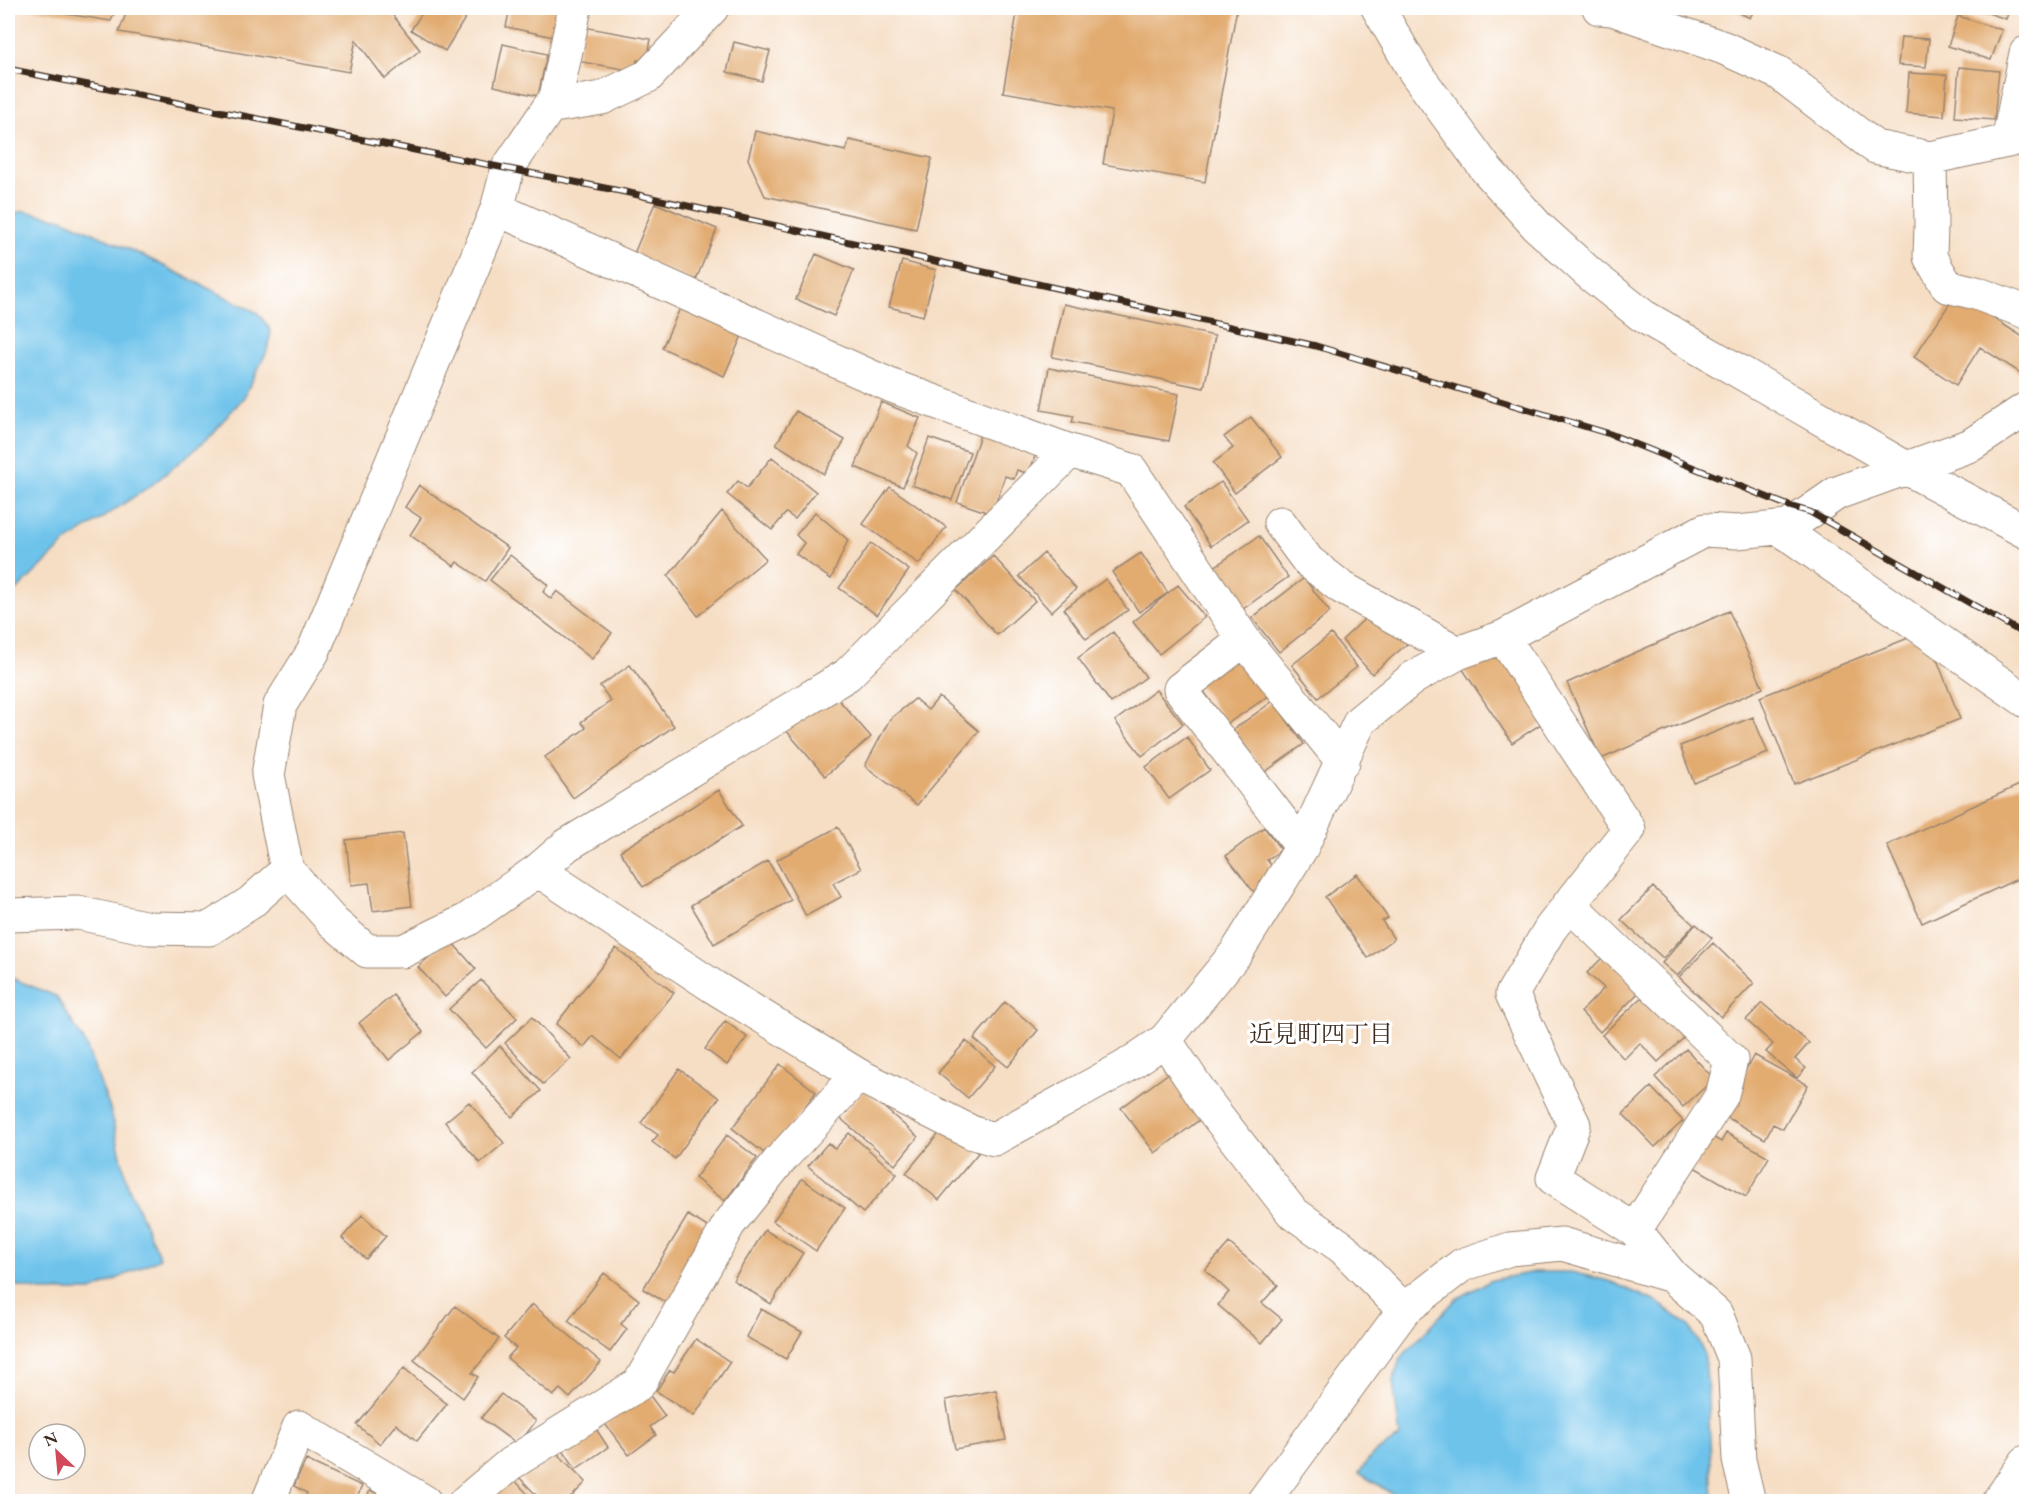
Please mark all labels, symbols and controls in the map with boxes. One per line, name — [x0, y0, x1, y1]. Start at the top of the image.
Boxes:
district label: 近見町四丁目 — [1249, 1018, 1393, 1049]
north arrow — [27, 1422, 87, 1482]
text: N — [40, 1427, 61, 1451]

